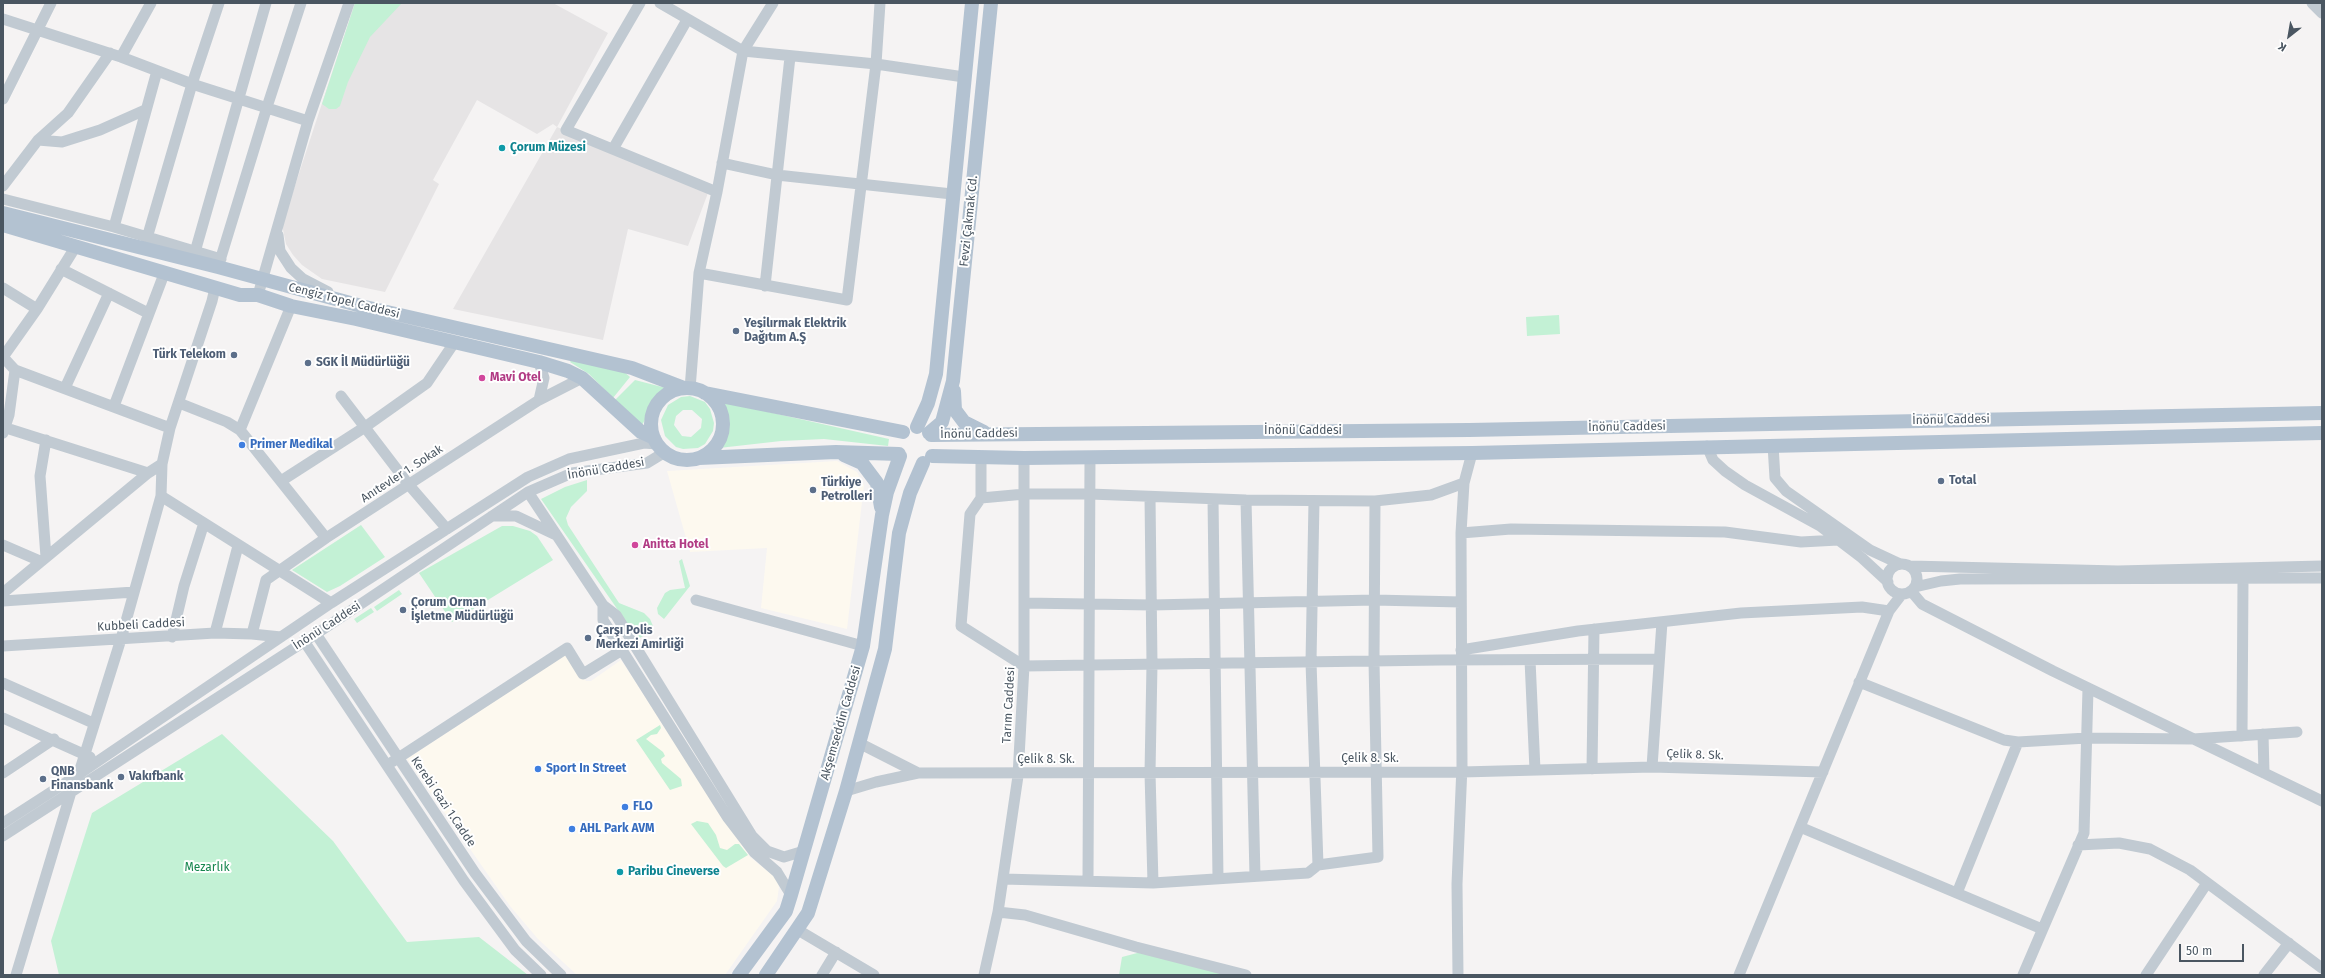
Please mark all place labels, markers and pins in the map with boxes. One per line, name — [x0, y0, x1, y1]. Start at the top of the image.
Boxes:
place label: Çorum Müzesi — [510, 141, 586, 155]
marker: Çorum Müzesi — [497, 143, 507, 153]
place label: Yeşilırmak Elektrik Dağıtım A.Ş — [744, 317, 846, 345]
marker: Yeşilırmak Elektrik Dağıtım A.Ş — [731, 326, 741, 336]
place label: Türk Telekom — [153, 348, 226, 362]
marker: Türk Telekom — [229, 350, 239, 360]
place label: SGK İl Müdürlüğü — [316, 356, 410, 370]
marker: SGK İl Müdürlüğü — [303, 358, 313, 368]
place label: Mavi Otel — [490, 371, 541, 385]
marker: Mavi Otel — [477, 373, 487, 383]
place label: Primer Medikal — [250, 438, 333, 452]
marker: Primer Medikal — [237, 440, 247, 450]
place label: Total — [1949, 474, 1976, 488]
place label: Türkiye Petrolleri — [821, 476, 872, 504]
marker: Total — [1936, 476, 1946, 486]
marker: Türkiye Petrolleri — [808, 485, 818, 495]
place label: Anitta Hotel — [643, 538, 709, 552]
marker: Anitta Hotel — [630, 540, 640, 550]
place label: Çorum Orman İşletme Müdürlüğü — [411, 596, 514, 624]
marker: Çorum Orman İşletme Müdürlüğü — [398, 605, 408, 615]
place label: Çarşı Polis Merkezi Amirliği — [596, 624, 684, 652]
marker: Çarşı Polis Merkezi Amirliği — [583, 633, 593, 643]
place label: Sport In Street — [546, 762, 626, 776]
marker: Sport In Street — [533, 764, 543, 774]
place label: QNB Finansbank — [51, 765, 113, 793]
place label: Vakıfbank — [129, 770, 183, 784]
marker: Vakıfbank — [116, 772, 126, 782]
marker: QNB Finansbank — [38, 774, 48, 784]
place label: FLO — [633, 800, 653, 814]
marker: FLO — [620, 802, 630, 812]
place label: AHL Park AVM — [580, 822, 655, 836]
marker: AHL Park AVM — [567, 824, 577, 834]
place label: Paribu Cineverse — [628, 865, 720, 879]
marker: Paribu Cineverse — [615, 867, 625, 877]

